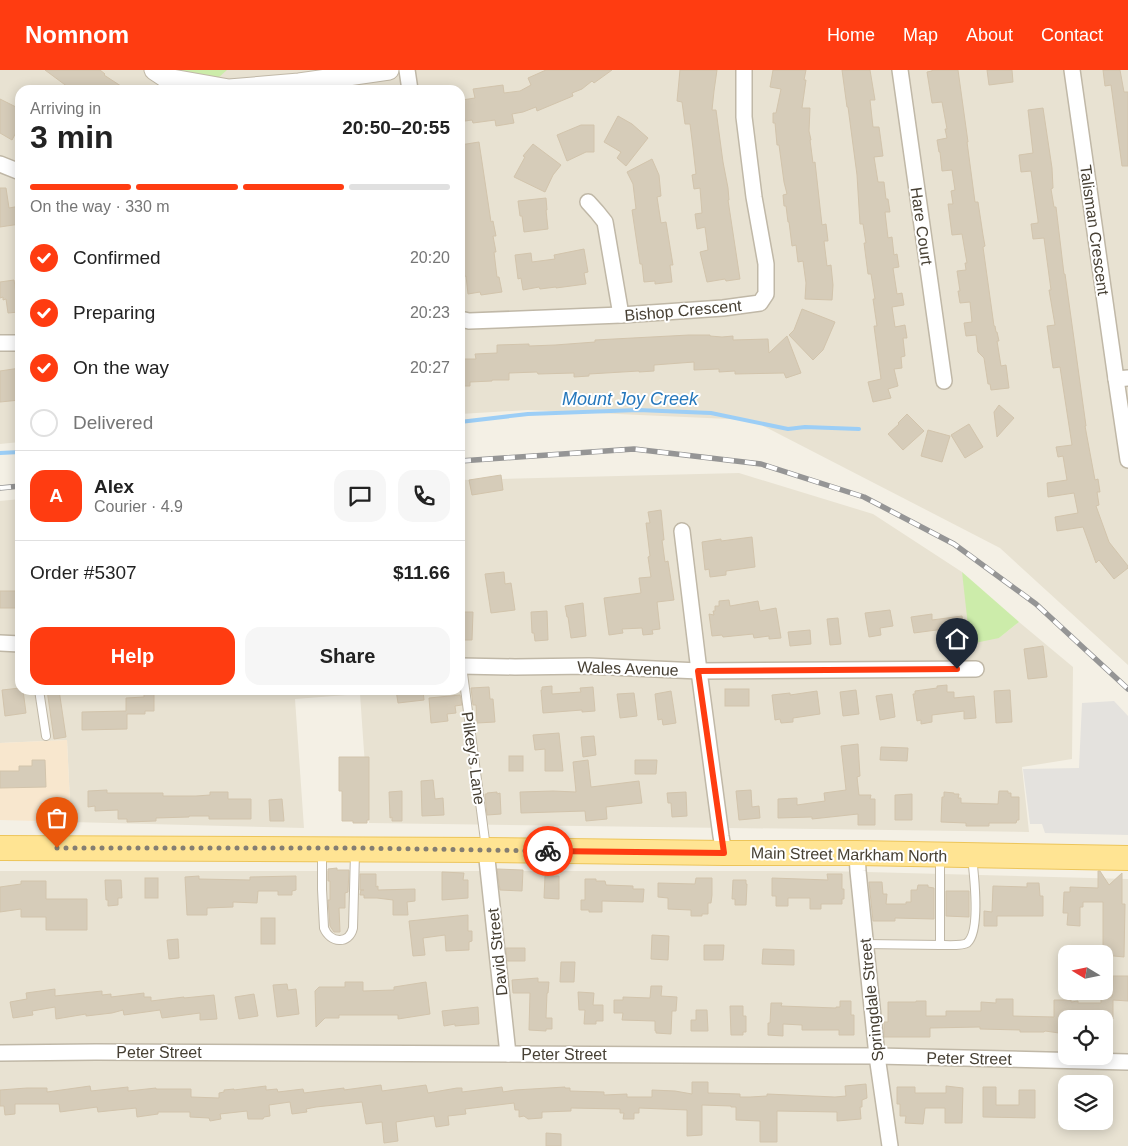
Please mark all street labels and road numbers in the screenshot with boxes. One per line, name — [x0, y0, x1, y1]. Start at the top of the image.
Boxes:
street label: Talisman Crescent — [1077, 164, 1112, 297]
street label: Hare Court — [908, 186, 935, 267]
street label: Bishop Crescent — [624, 297, 743, 324]
street label: Wales Avenue — [577, 658, 679, 679]
street label: Pilkey's Lane — [459, 710, 488, 806]
street label: Main Street Markham North — [751, 844, 947, 865]
street label: David Street — [484, 907, 511, 997]
street label: Springdale Street — [857, 937, 886, 1062]
street label: Peter Street — [116, 1044, 202, 1061]
street label: Peter Street — [521, 1046, 607, 1063]
street label: Peter Street — [926, 1049, 1012, 1068]

